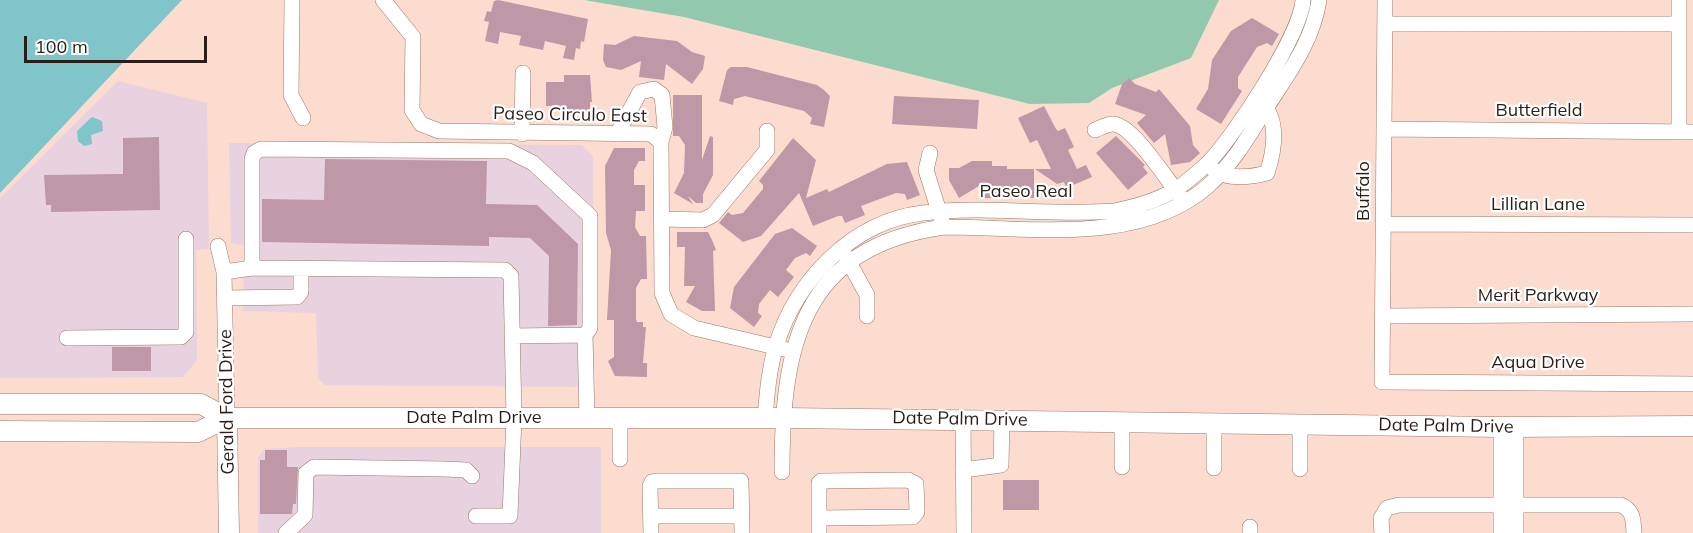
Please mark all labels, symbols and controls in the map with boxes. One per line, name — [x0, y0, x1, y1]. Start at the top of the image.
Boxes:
scale bar — [27, 24, 210, 62]
text: 100 m — [35, 35, 88, 58]
street label: Butterfield — [1496, 100, 1582, 122]
street label: Paseo Circulo East — [493, 103, 647, 127]
street label: Buffalo — [1353, 161, 1375, 221]
street label: Paseo Real — [980, 181, 1072, 203]
street label: Lillian Lane — [1491, 194, 1585, 216]
street label: Merit Parkway — [1478, 285, 1598, 307]
street label: Gerald Ford Drive — [215, 329, 239, 475]
street label: Aqua Drive — [1491, 352, 1585, 374]
street label: Date Palm Drive — [406, 407, 542, 429]
street label: Date Palm Drive — [892, 407, 1028, 431]
street label: Date Palm Drive — [1378, 414, 1514, 438]

